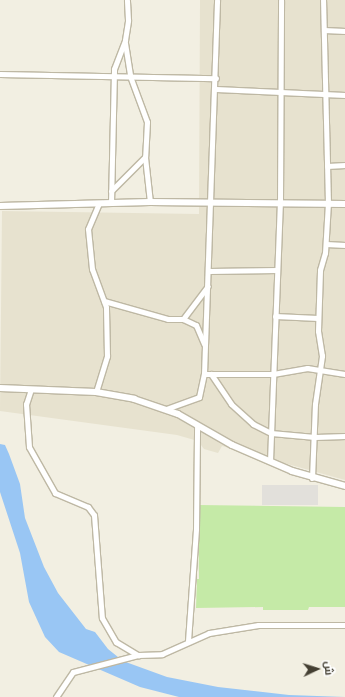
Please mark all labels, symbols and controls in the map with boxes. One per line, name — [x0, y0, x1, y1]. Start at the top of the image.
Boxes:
north arrow — [297, 649, 337, 689]
text: ش — [322, 661, 336, 676]

